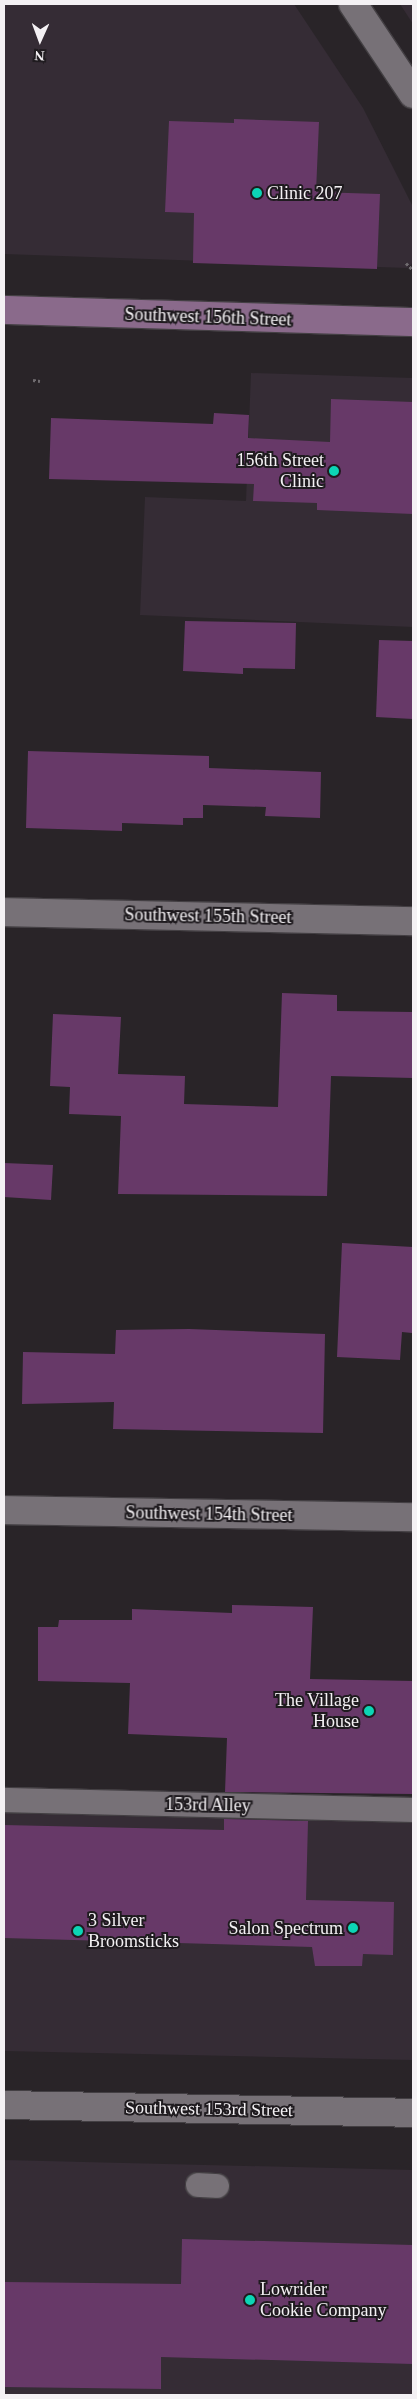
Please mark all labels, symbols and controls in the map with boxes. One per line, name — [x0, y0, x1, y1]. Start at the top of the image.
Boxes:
north arrow — [15, 15, 65, 65]
text: N — [34, 48, 45, 63]
place label: Clinic 207 — [267, 182, 342, 204]
marker: Clinic 207 — [251, 187, 263, 199]
street label: Southwest 156th Street — [124, 303, 292, 331]
place label: 156th Street Clinic — [237, 450, 324, 492]
marker: 156th Street Clinic — [328, 465, 340, 477]
street label: Southwest 155th Street — [124, 904, 292, 928]
street label: Southwest 154th Street — [125, 1502, 293, 1526]
place label: The Village House — [275, 1690, 359, 1732]
marker: The Village House — [363, 1705, 375, 1717]
street label: 153rd Alley — [165, 1793, 251, 1817]
place label: 3 Silver Broomsticks — [88, 1910, 179, 1952]
place label: Salon Spectrum — [229, 1917, 343, 1939]
marker: Salon Spectrum — [347, 1922, 359, 1934]
marker: 3 Silver Broomsticks — [72, 1925, 84, 1937]
street label: Southwest 153rd Street — [125, 2097, 293, 2121]
place label: Lowrider Cookie Company — [260, 2279, 386, 2322]
marker: Lowrider Cookie Company — [244, 2294, 256, 2306]

